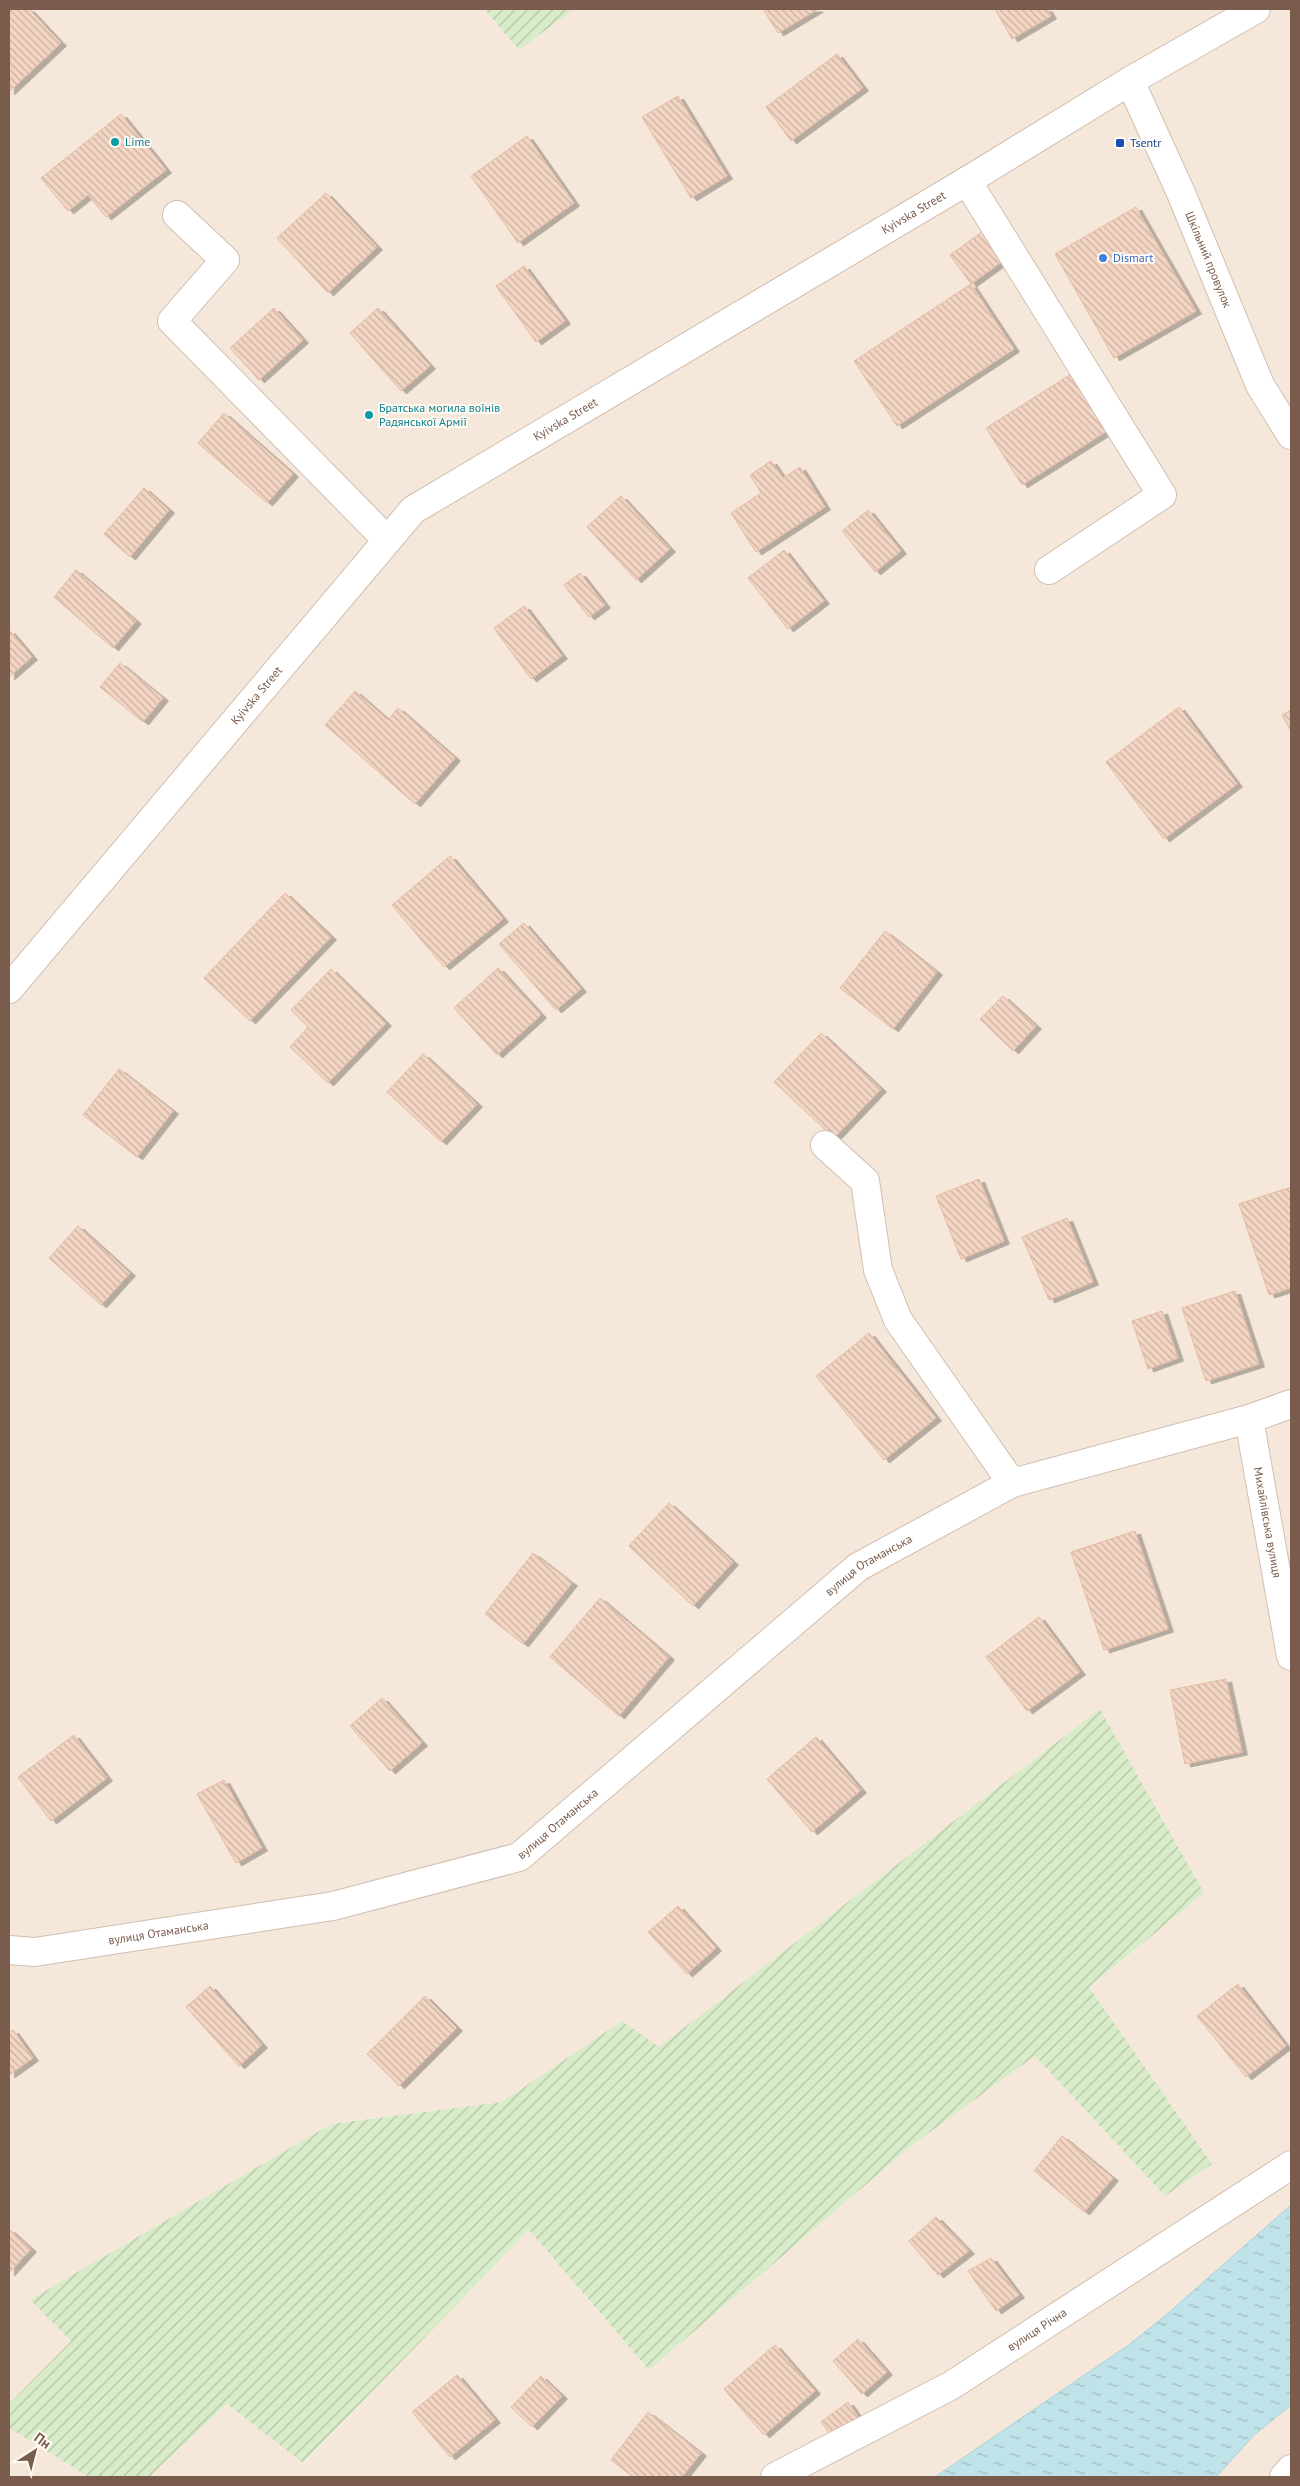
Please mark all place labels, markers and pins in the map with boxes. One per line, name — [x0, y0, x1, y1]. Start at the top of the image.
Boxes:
place label: Lime — [125, 134, 150, 149]
place label: Tsentr — [1130, 135, 1161, 150]
marker: Lime — [109, 136, 121, 148]
marker: Tsentr — [1114, 137, 1126, 149]
place label: Dismart — [1113, 250, 1153, 265]
marker: Dismart — [1097, 252, 1109, 264]
place label: Братська могила воїнів Радянської Армії — [379, 400, 500, 429]
marker: Братська могила воїнів Радянської Армії — [363, 409, 375, 421]

